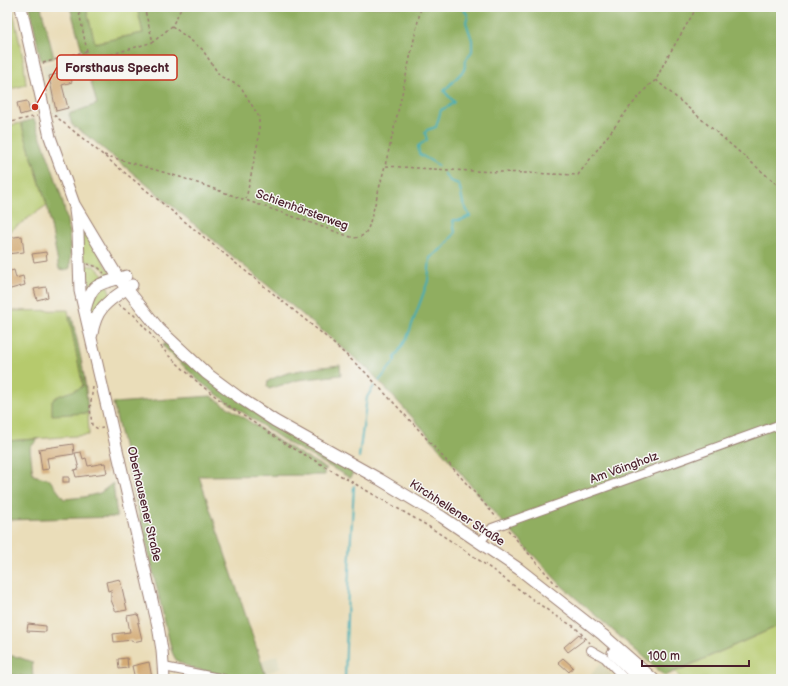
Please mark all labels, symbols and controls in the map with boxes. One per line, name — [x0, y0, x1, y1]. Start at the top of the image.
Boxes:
callout: Forsthaus Specht — [57, 55, 177, 80]
text: Forsthaus Specht — [65, 60, 170, 76]
street label: Schienhörsterweg — [254, 186, 350, 234]
street label: Oberhausener Straße — [123, 445, 165, 563]
street label: Am Vöingholz — [588, 449, 661, 487]
street label: Kirchhellener Straße — [407, 477, 507, 549]
scale bar — [642, 642, 749, 668]
text: 100 m — [648, 649, 680, 664]

